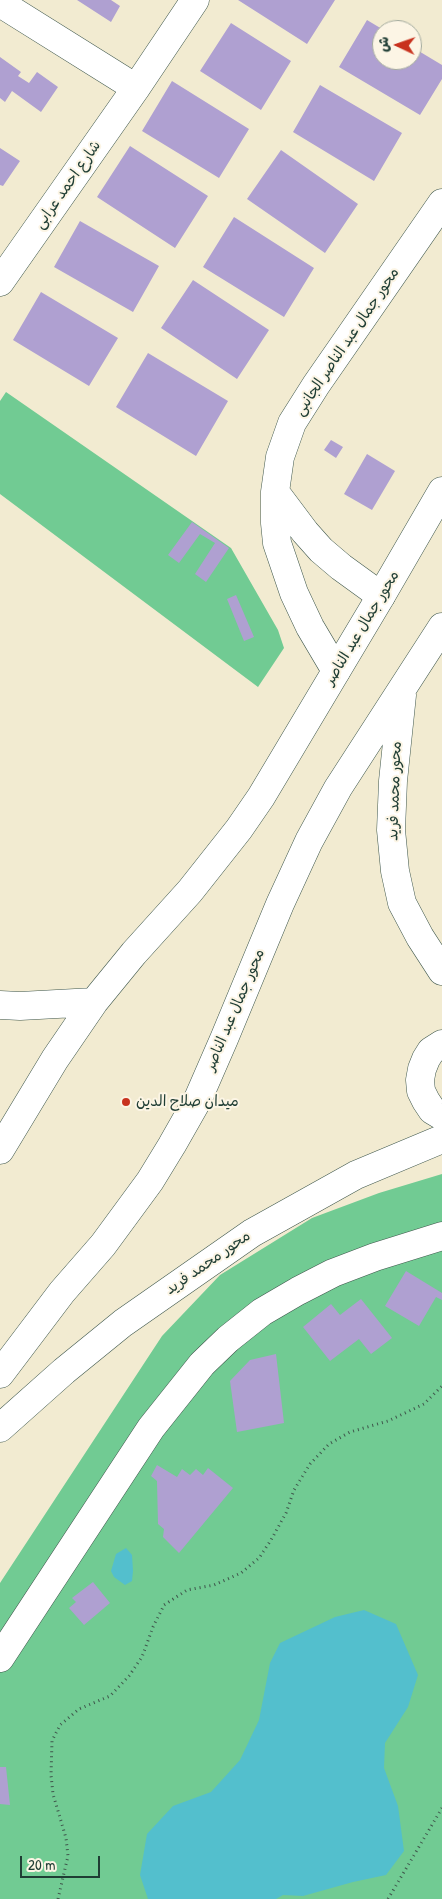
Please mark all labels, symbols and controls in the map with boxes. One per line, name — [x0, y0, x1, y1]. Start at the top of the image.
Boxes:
north arrow — [372, 20, 422, 70]
text: ش — [373, 36, 392, 52]
street label: شارع احمد عرابى — [31, 137, 105, 233]
street label: محور جمال عبد الناصر الجانبى — [291, 264, 403, 420]
street label: محور جمال عبد الناصر — [321, 567, 403, 689]
street label: محور محمد فريد — [384, 741, 406, 841]
street label: محور جمال عبد الناصر — [201, 946, 269, 1074]
place label: ميدان صلاح الدين — [136, 1093, 239, 1111]
marker: ميدان صلاح الدين — [120, 1096, 132, 1108]
street label: محور محمد فريد — [162, 1227, 254, 1299]
scale bar — [22, 1846, 102, 1878]
text: 20 m — [28, 1854, 55, 1875]

